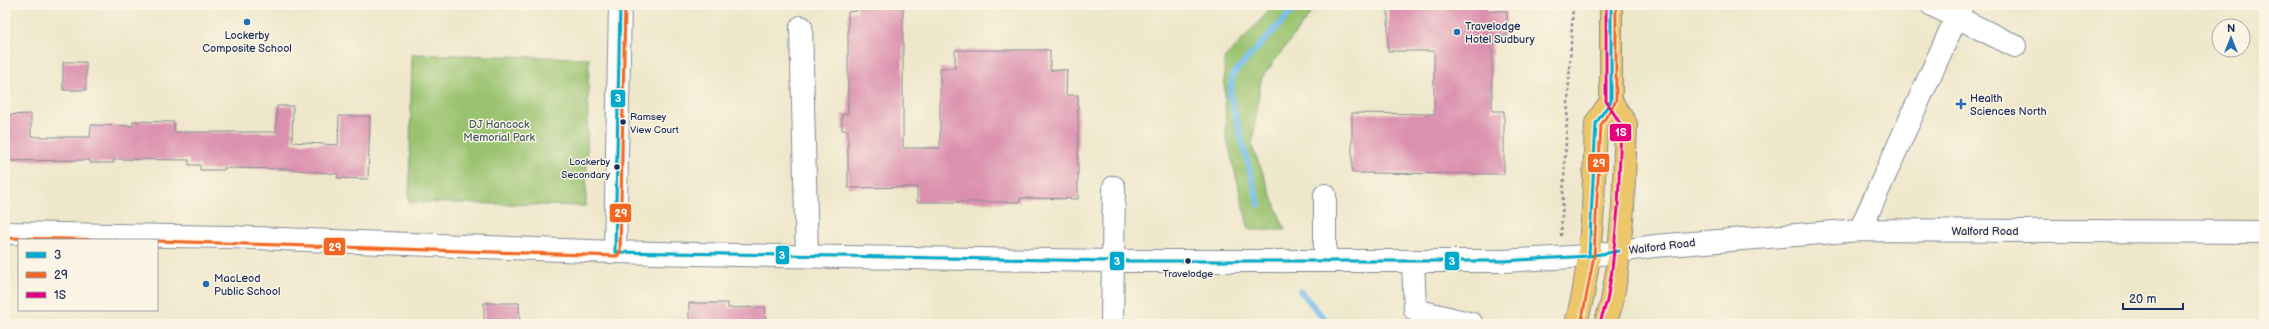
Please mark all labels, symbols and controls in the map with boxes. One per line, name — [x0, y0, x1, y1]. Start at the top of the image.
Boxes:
marker: Lockerby Composite School — [242, 17, 252, 27]
north arrow — [2211, 18, 2251, 58]
place label: Travelodge Hotel Sudbury — [1465, 20, 1535, 46]
text: N — [2227, 22, 2235, 35]
marker: Travelodge Hotel Sudbury — [1452, 27, 1462, 37]
place label: Lockerby Composite School — [202, 29, 292, 55]
line badge: 3 — [610, 89, 626, 108]
text: 3 — [615, 92, 622, 105]
place label: Health Sciences North — [1970, 92, 2047, 118]
marker: Health Sciences North — [1955, 98, 1967, 110]
place label: Ramsey View Court — [630, 111, 679, 136]
marker: Ramsey View Court — [618, 117, 628, 127]
park label: DJ Hancock Memorial Park — [463, 118, 535, 144]
line badge: 1S — [1609, 123, 1632, 142]
text: 1S — [1615, 126, 1627, 139]
line badge: 29 — [1587, 153, 1610, 173]
place label: Lockerby Secondary — [561, 156, 610, 181]
text: 29 — [1592, 157, 1606, 170]
marker: Lockerby Secondary — [612, 162, 622, 172]
line badge: 29 — [609, 203, 632, 223]
text: 29 — [614, 207, 628, 220]
street label: Walford Road — [1952, 225, 2018, 238]
street label: Walford Road — [1628, 236, 1696, 257]
line badge: 29 — [323, 237, 346, 256]
legend — [18, 239, 158, 311]
text: 29 — [328, 241, 342, 254]
line badge: 3 — [775, 245, 790, 265]
text: 3 — [54, 248, 61, 263]
text: 3 — [779, 249, 786, 262]
line badge: 3 — [1109, 251, 1125, 271]
line badge: 3 — [1444, 251, 1460, 271]
text: 3 — [1114, 255, 1121, 268]
text: 3 — [1449, 255, 1456, 268]
marker: Travelodge — [1183, 256, 1193, 266]
text: 29 — [54, 268, 68, 283]
place label: Travelodge — [1163, 268, 1213, 280]
place label: MacLeod Public School — [214, 272, 280, 298]
marker: MacLeod Public School — [201, 279, 211, 289]
scale bar — [2123, 285, 2183, 311]
text: 1S — [54, 288, 66, 303]
text: 20 m — [2129, 292, 2156, 307]

